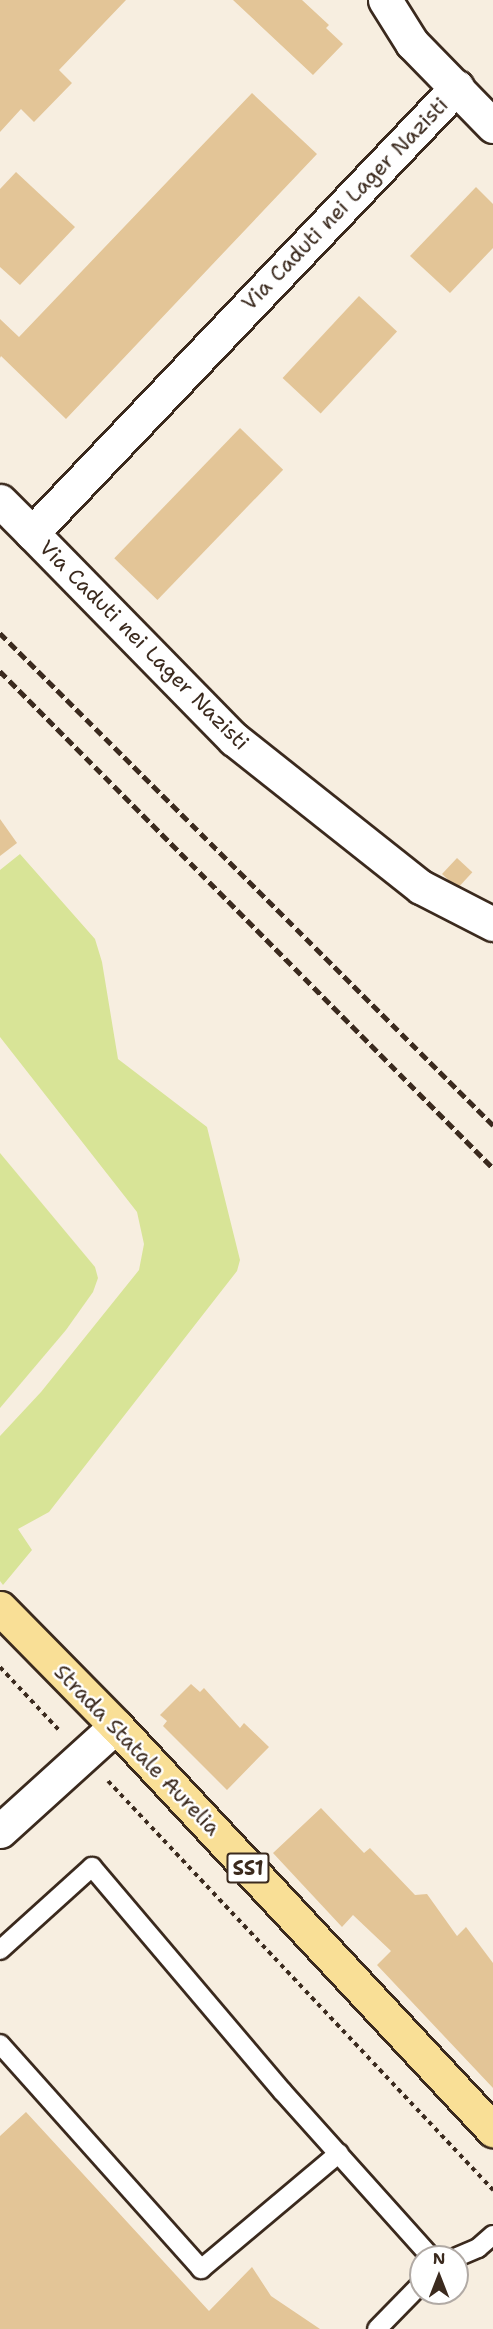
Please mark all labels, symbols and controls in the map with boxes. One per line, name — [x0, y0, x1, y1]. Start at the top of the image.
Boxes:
street label: Via Caduti nei Lager Nazisti — [237, 92, 453, 316]
street label: Via Caduti nei Lager Nazisti — [34, 535, 254, 755]
street label: Strada Statale Aurelia — [49, 1659, 225, 1841]
road number: SS1 — [226, 1851, 270, 1885]
north arrow — [409, 2245, 469, 2305]
text: N — [433, 2248, 445, 2269]

